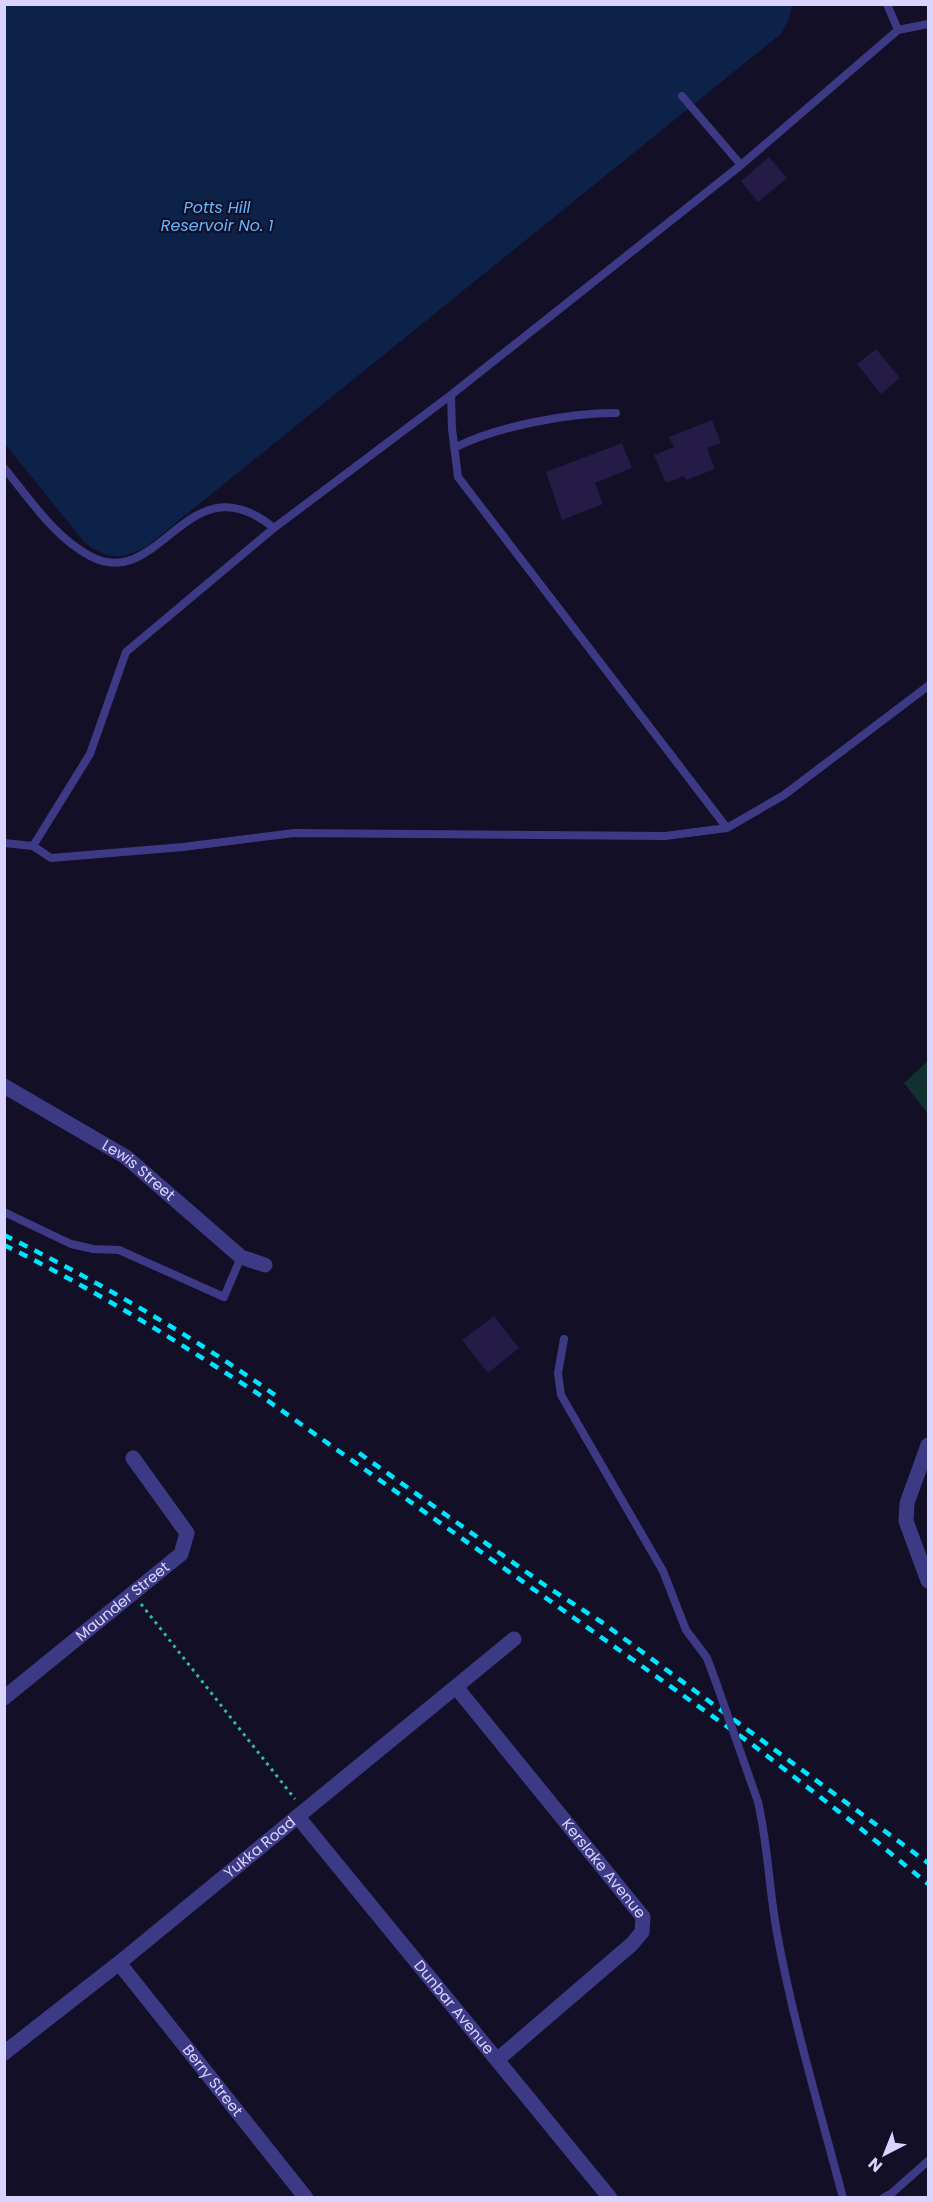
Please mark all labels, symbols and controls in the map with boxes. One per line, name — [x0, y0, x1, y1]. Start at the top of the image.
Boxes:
water label: Potts Hill Reservoir No. 1 — [161, 196, 273, 237]
street label: Lewis Street — [99, 1134, 180, 1205]
street label: Maunder Street — [71, 1557, 174, 1646]
street label: Yukka Road — [219, 1811, 300, 1883]
street label: Kerslake Avenue — [557, 1814, 651, 1923]
street label: Dunbar Avenue — [409, 1955, 499, 2059]
street label: Berry Street — [178, 2040, 248, 2120]
north arrow — [855, 2124, 915, 2184]
text: N — [863, 2152, 887, 2177]

